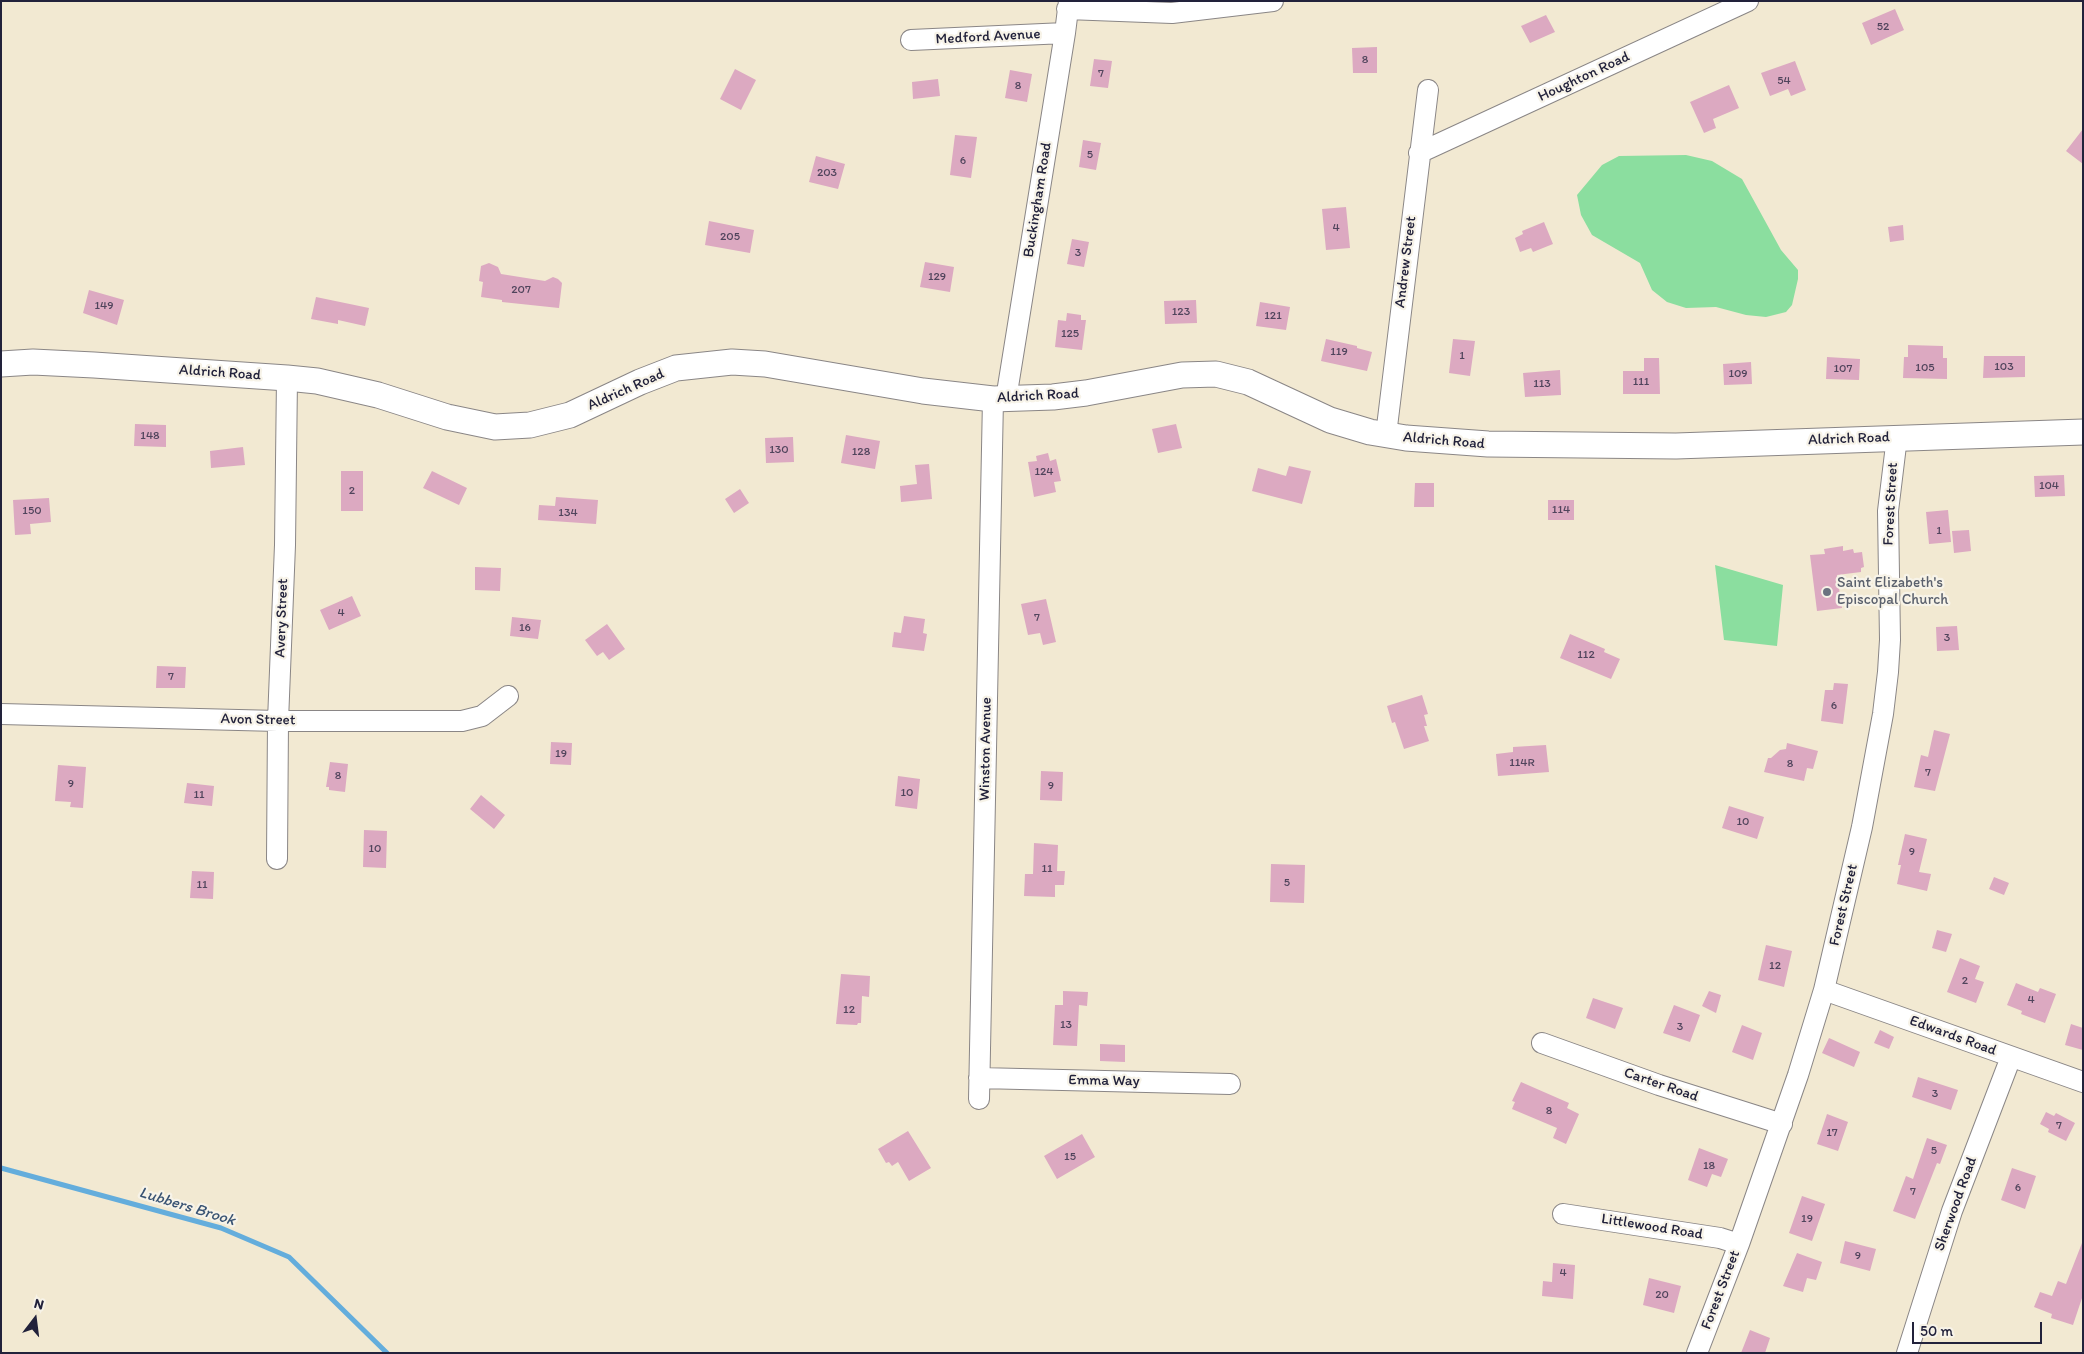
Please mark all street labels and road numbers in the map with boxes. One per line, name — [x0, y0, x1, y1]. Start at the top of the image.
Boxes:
street label: Medford Avenue — [935, 25, 1041, 49]
street label: Houghton Road — [1535, 48, 1633, 106]
street label: Buckingham Road — [1020, 141, 1056, 259]
street label: Andrew Street — [1391, 215, 1421, 309]
street label: Aldrich Road — [178, 361, 262, 385]
street label: Aldrich Road — [585, 365, 667, 415]
street label: Aldrich Road — [997, 385, 1079, 407]
street label: Aldrich Road — [1402, 428, 1486, 454]
street label: Aldrich Road — [1808, 429, 1890, 449]
street label: Forest Street — [1880, 462, 1902, 546]
street label: Avery Street — [272, 578, 292, 658]
street label: Winston Avenue — [976, 697, 996, 801]
street label: Avon Street — [220, 710, 296, 730]
street label: Forest Street — [1826, 862, 1862, 948]
street label: Edwards Road — [1907, 1012, 1999, 1060]
street label: Carter Road — [1621, 1064, 1701, 1106]
street label: Emma Way — [1068, 1071, 1140, 1091]
street label: Sherwood Road — [1931, 1155, 1981, 1253]
street label: Littlewood Road — [1600, 1210, 1704, 1244]
street label: Forest Street — [1698, 1248, 1744, 1332]

